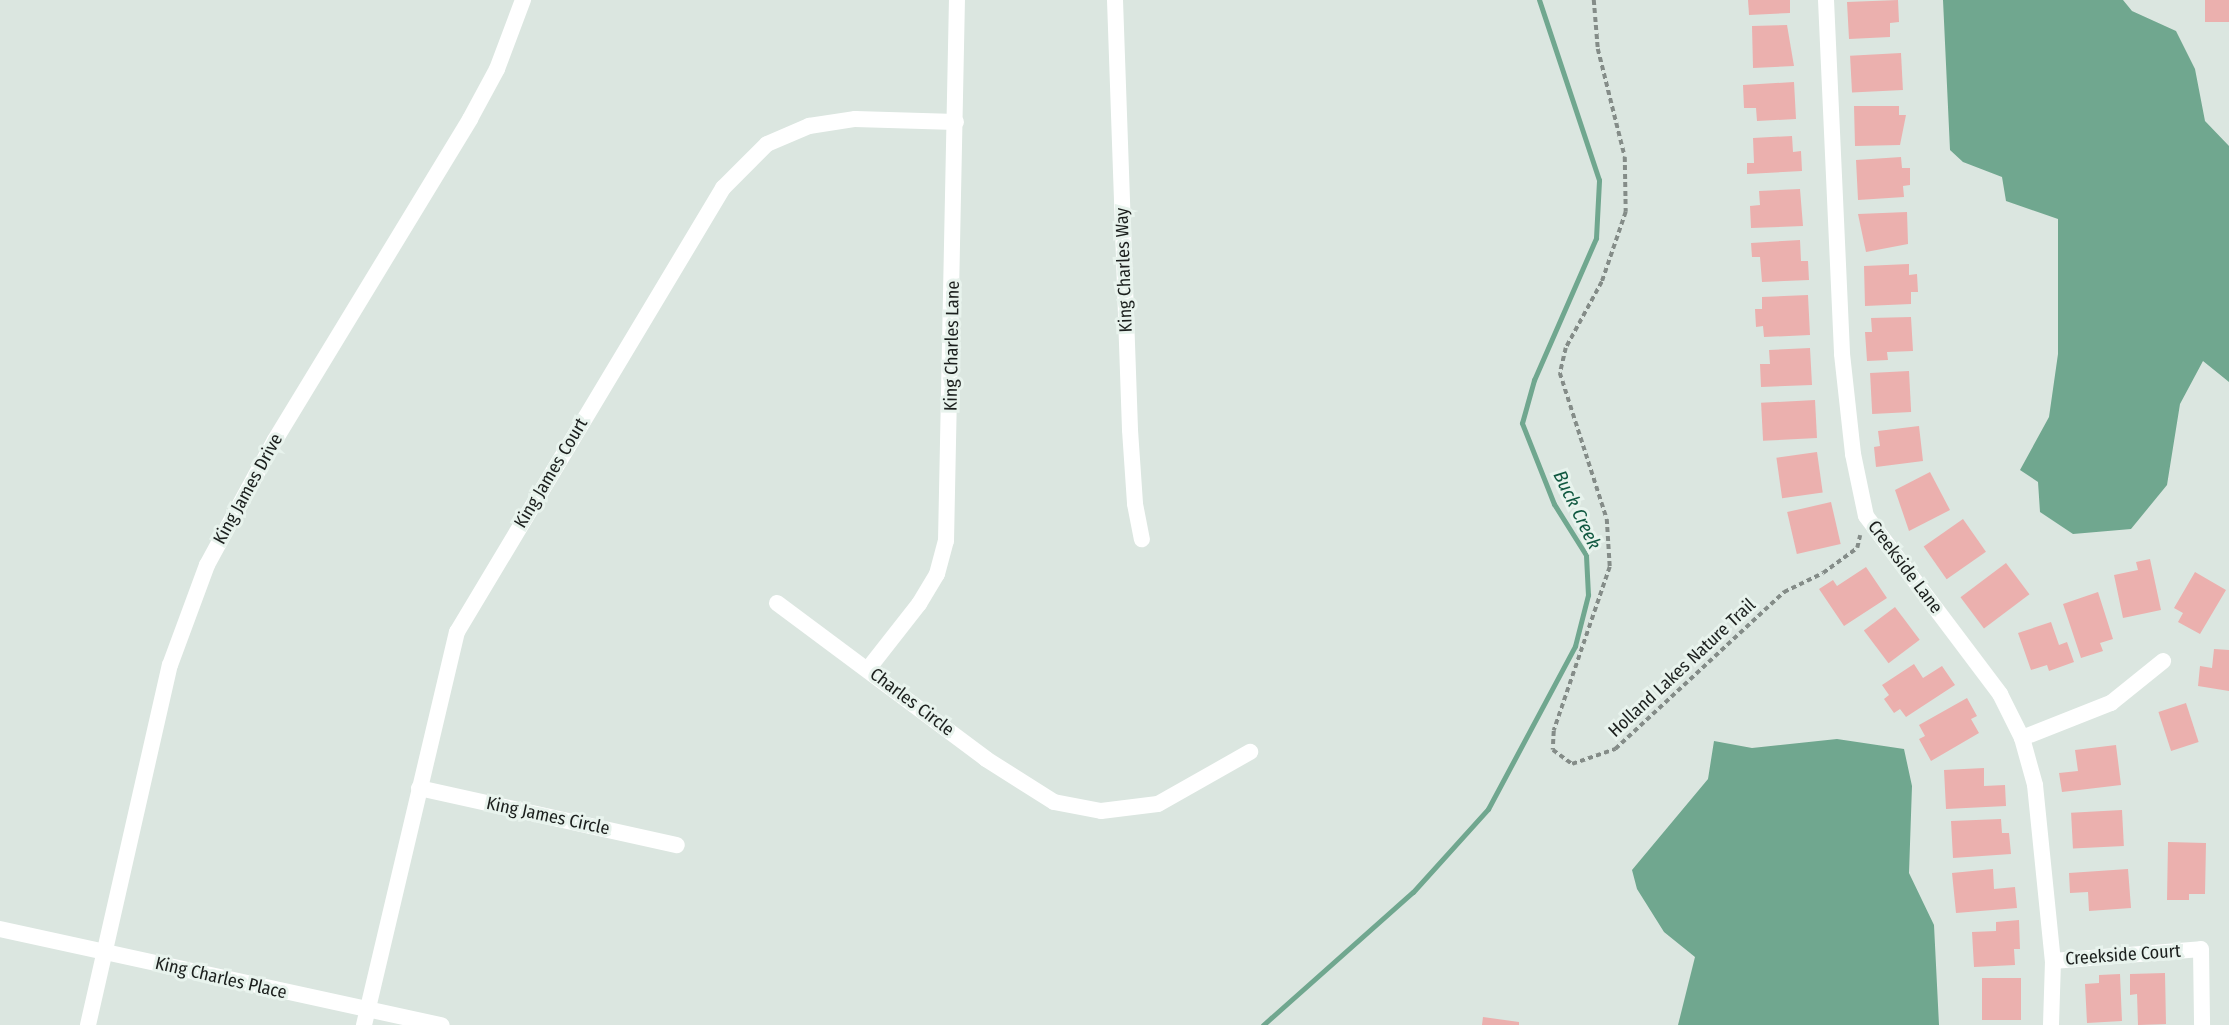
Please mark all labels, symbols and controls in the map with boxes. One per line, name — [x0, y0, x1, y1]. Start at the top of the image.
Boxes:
street label: King Charles Way — [1111, 207, 1137, 333]
street label: King Charles Lane — [940, 281, 964, 411]
street label: King James Court — [510, 414, 592, 532]
street label: King James Drive — [209, 430, 287, 548]
water label: Buck Creek — [1548, 467, 1606, 553]
street label: Creekside Lane — [1863, 516, 1947, 618]
street label: Holland Lakes Nature Trail — [1604, 594, 1760, 742]
street label: Charles Circle — [866, 663, 958, 741]
street label: King James Circle — [484, 792, 612, 840]
street label: Creekside Court — [2065, 940, 2181, 970]
street label: King Charles Place — [153, 952, 289, 1004]

